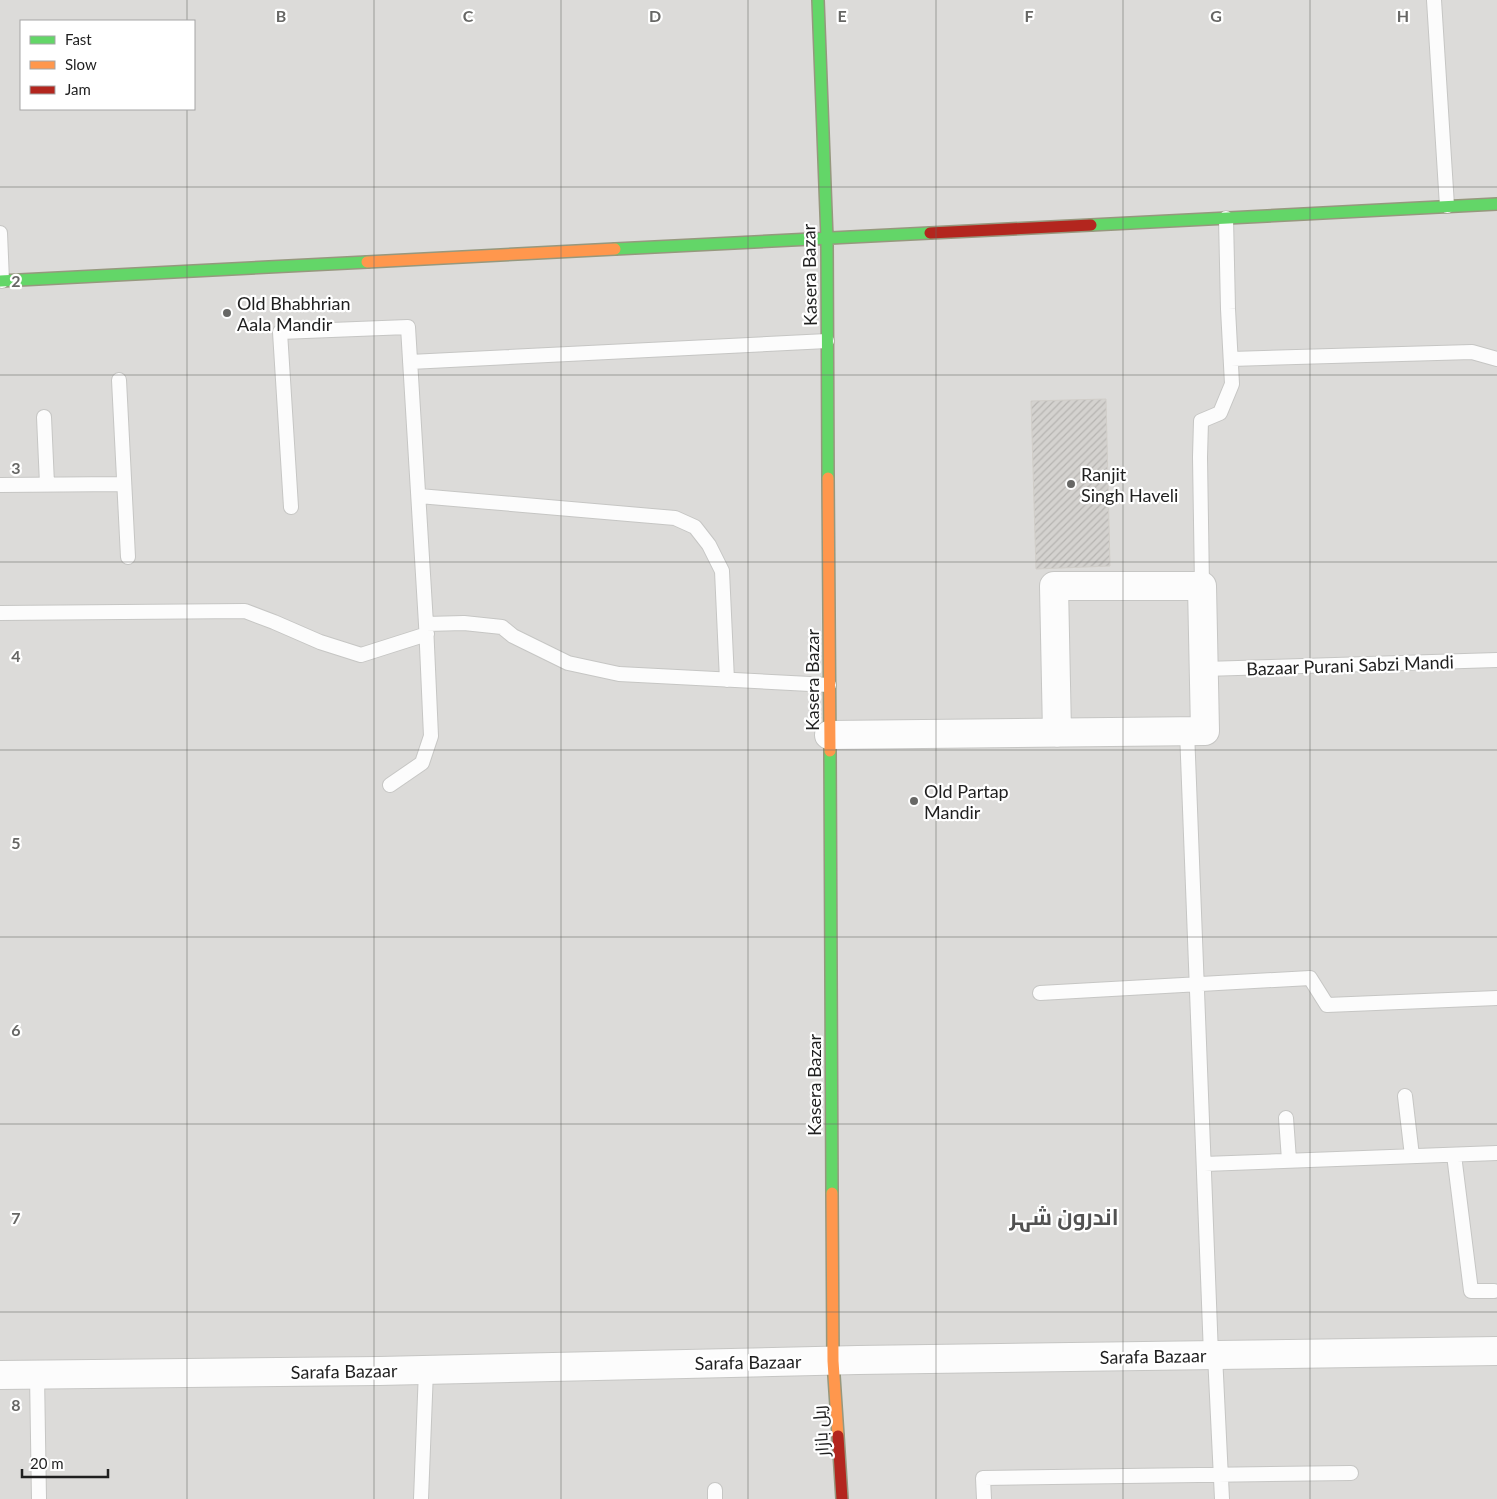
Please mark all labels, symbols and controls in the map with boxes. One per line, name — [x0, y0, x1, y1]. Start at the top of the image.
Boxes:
text: B — [276, 6, 286, 25]
text: C — [463, 6, 474, 25]
text: D — [649, 6, 661, 25]
text: E — [837, 6, 847, 25]
text: F — [1024, 6, 1034, 25]
text: G — [1210, 6, 1222, 25]
text: H — [1397, 6, 1409, 25]
legend — [20, 20, 195, 110]
text: Fast — [65, 30, 92, 48]
text: Slow — [65, 55, 97, 73]
text: Jam — [65, 80, 91, 98]
street label: Kasera Bazar — [797, 223, 821, 326]
text: 2 — [11, 271, 21, 290]
place label: Old Bhabhrian Aala Mandir — [237, 292, 351, 335]
marker: Old Bhabhrian Aala Mandir — [221, 307, 233, 319]
text: 3 — [11, 458, 21, 477]
place label: Ranjit Singh Haveli — [1081, 463, 1178, 506]
marker: Ranjit Singh Haveli — [1065, 478, 1077, 490]
street label: Kasera Bazar — [801, 628, 823, 731]
text: 4 — [11, 646, 21, 665]
street label: Bazaar Purani Sabzi Mandi — [1246, 650, 1454, 680]
place label: Old Partap Mandir — [924, 780, 1009, 823]
marker: Old Partap Mandir — [908, 795, 920, 807]
text: 5 — [11, 833, 21, 852]
text: 6 — [11, 1020, 21, 1039]
street label: Kasera Bazar — [803, 1033, 825, 1136]
district label: اندرون شہر — [1008, 1203, 1119, 1232]
text: 7 — [11, 1208, 21, 1227]
street label: Sarafa Bazaar — [1099, 1344, 1207, 1368]
street label: Sarafa Bazaar — [694, 1350, 802, 1374]
street label: Sarafa Bazaar — [290, 1359, 398, 1383]
text: 8 — [11, 1395, 21, 1414]
street label: ریل بازار — [807, 1405, 834, 1458]
scale bar — [22, 1446, 109, 1478]
text: 20 m — [30, 1454, 64, 1472]

